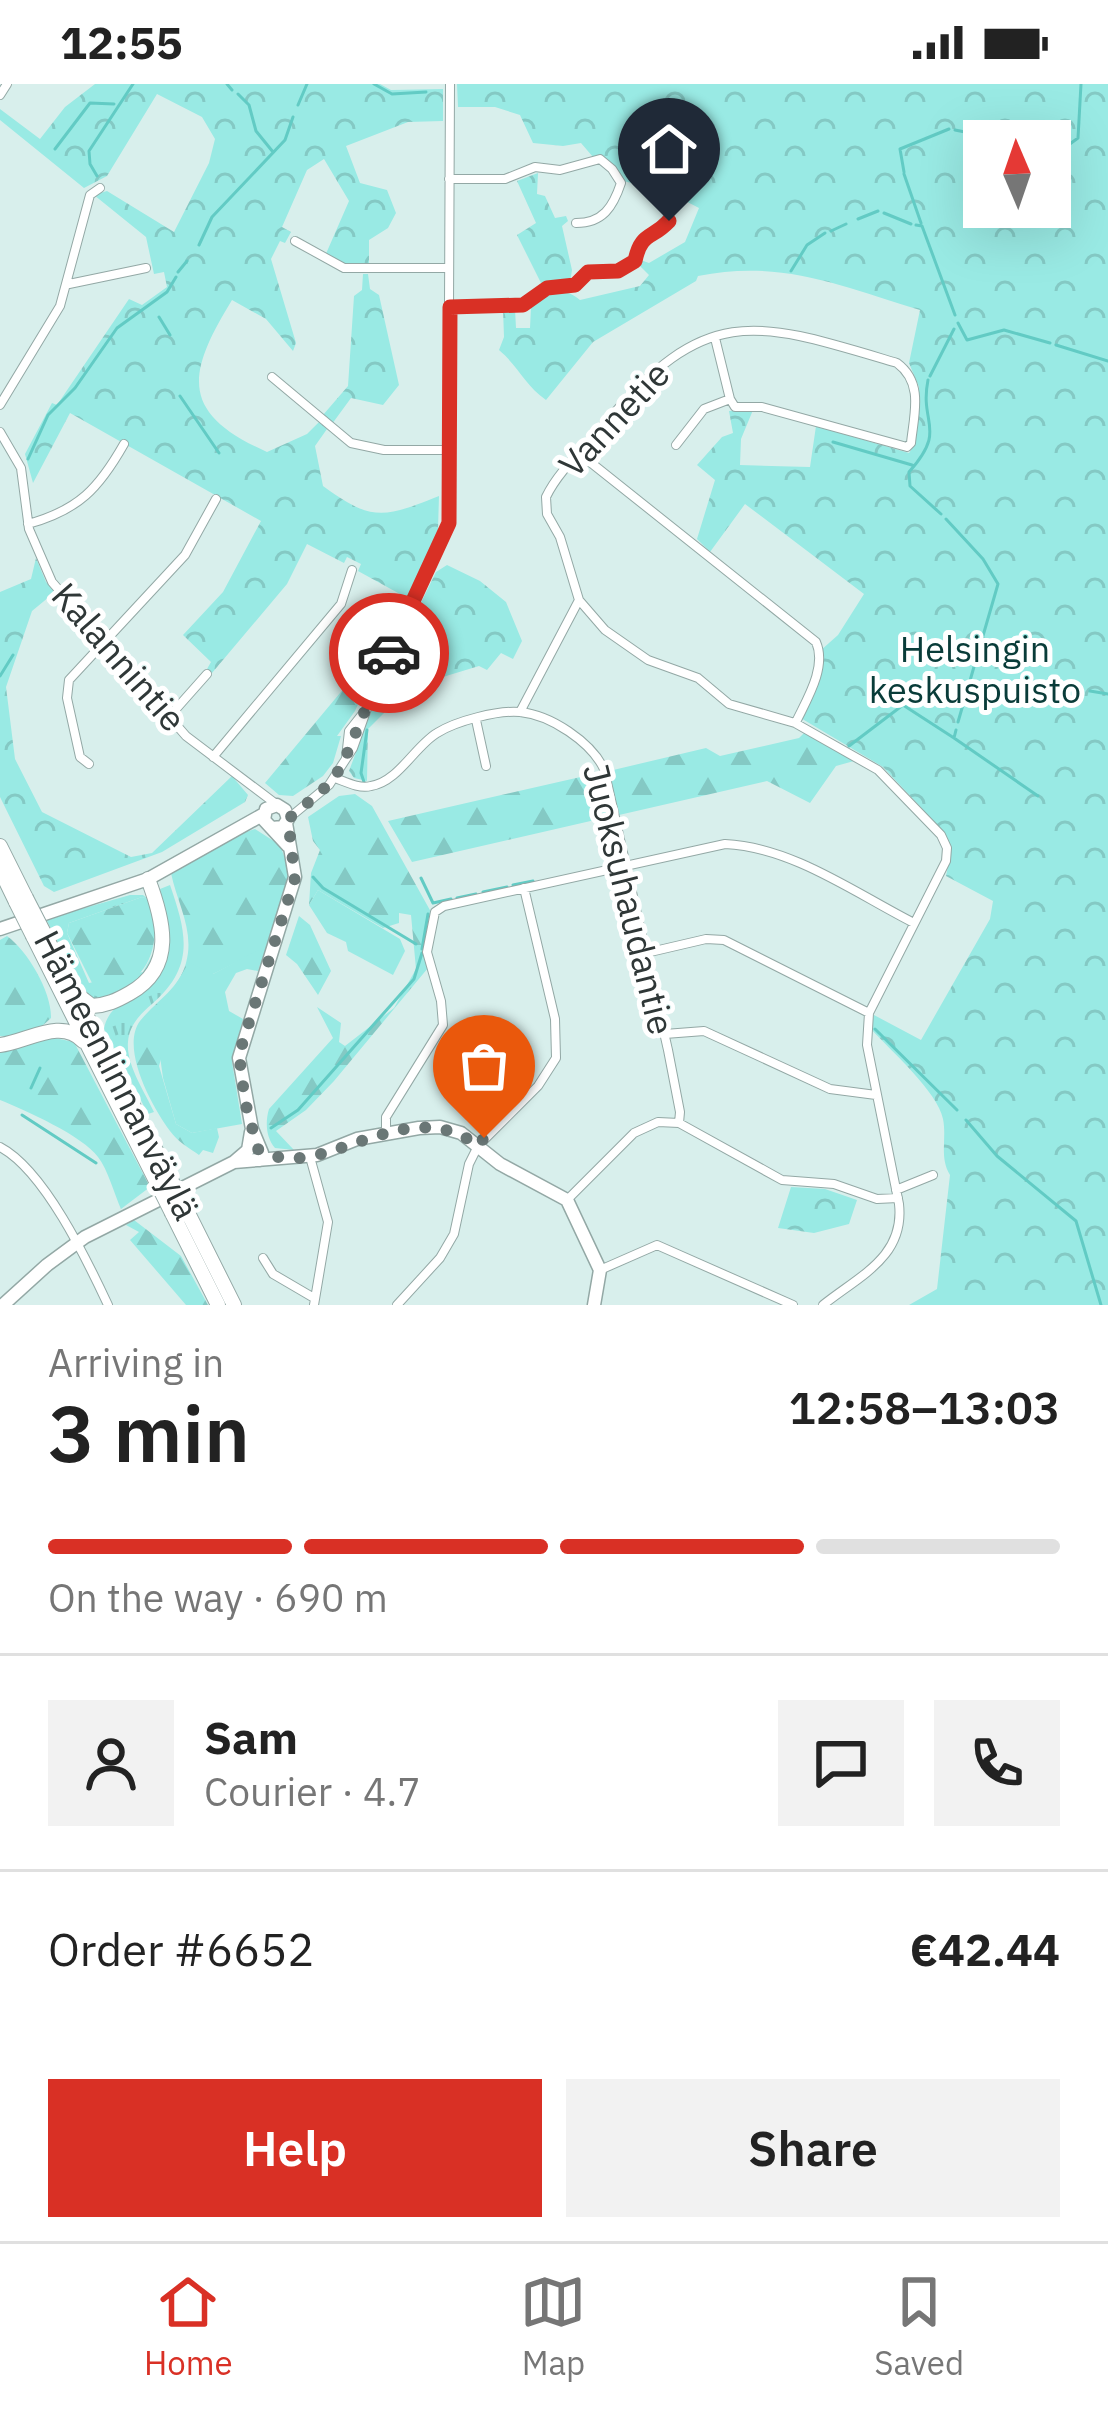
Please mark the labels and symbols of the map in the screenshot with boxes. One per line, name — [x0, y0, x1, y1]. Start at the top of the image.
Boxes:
pin — [618, 98, 720, 221]
north arrow — [963, 120, 1071, 228]
street label: Vannetie — [548, 351, 679, 487]
street label: Kalannintie — [42, 572, 197, 741]
courier — [329, 593, 449, 713]
park label: Helsingin keskuspuisto — [869, 625, 1081, 713]
street label: Juoksuhaudantie — [573, 758, 686, 1039]
street label: Hämeenlinnanväylä — [24, 922, 211, 1227]
pin — [433, 1015, 535, 1138]

